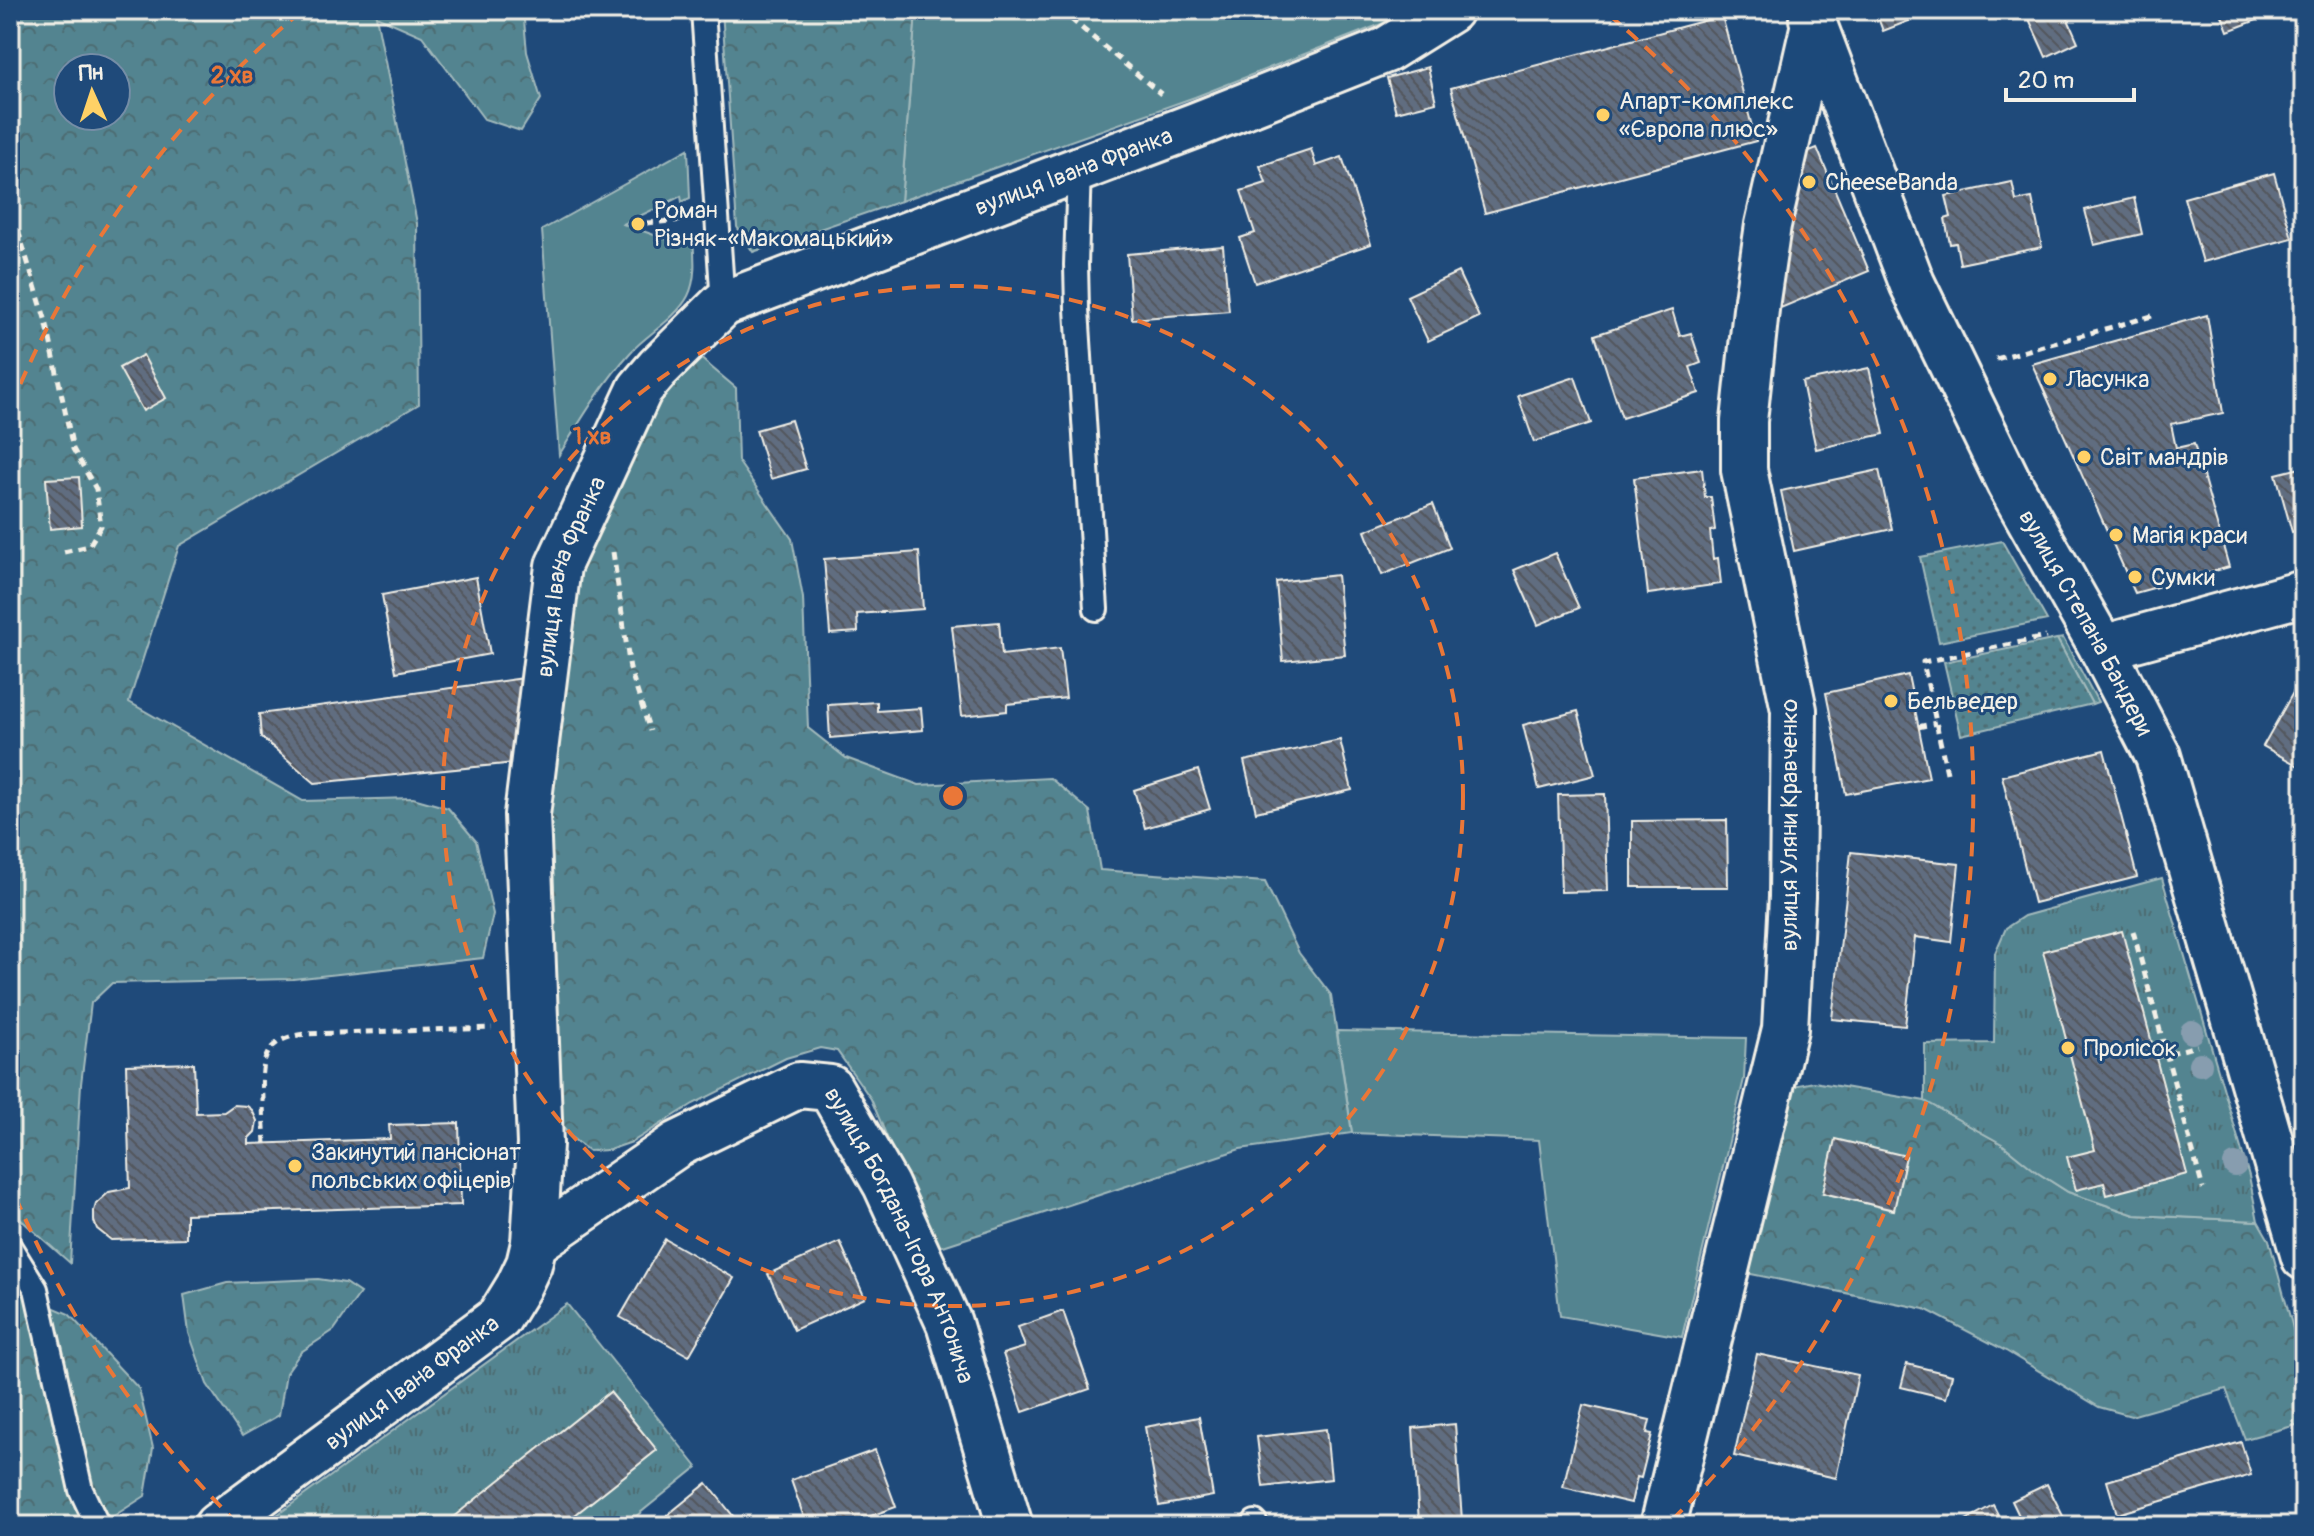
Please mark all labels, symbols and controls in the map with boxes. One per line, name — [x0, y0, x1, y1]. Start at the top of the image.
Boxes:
north arrow — [52, 52, 132, 132]
scale bar — [2006, 52, 2134, 102]
text: Пн — [78, 58, 104, 88]
text: 2 хв — [211, 61, 253, 90]
text: 20 m — [2018, 66, 2074, 95]
place label: Апарт-комплекс «Європа плюс» — [1619, 87, 1794, 144]
marker: Апарт-комплекс «Європа плюс» — [1594, 106, 1612, 124]
street label: вулиця Івана Франка — [971, 121, 1177, 222]
place label: CheeseBanda — [1825, 168, 1958, 197]
marker: CheeseBanda — [1800, 173, 1818, 191]
place label: Роман Різняк-«Макомацький» — [654, 196, 893, 253]
marker: Роман Різняк-«Макомацький» — [629, 215, 647, 233]
place label: Ласунка — [2065, 365, 2150, 394]
marker: Ласунка — [2041, 370, 2059, 388]
text: 1 хв — [573, 422, 611, 451]
place label: Світ мандрів — [2100, 443, 2229, 472]
marker: Світ мандрів — [2075, 448, 2093, 466]
street label: вулиця Івана Франка — [530, 472, 612, 679]
street label: вулиця Степана Бандери — [2012, 504, 2159, 741]
place label: Магія краси — [2132, 521, 2247, 550]
marker: Магія краси — [2107, 526, 2125, 544]
place label: Сумки — [2151, 563, 2215, 592]
marker: Сумки — [2126, 568, 2144, 586]
place label: Бельведер — [1907, 687, 2018, 716]
marker: Бельведер — [1882, 692, 1900, 710]
street label: вулиця Уляни Кравченко — [1775, 699, 1804, 951]
centre of rings — [939, 782, 967, 810]
place label: Пролісок — [2084, 1034, 2177, 1063]
marker: Пролісок — [2059, 1039, 2077, 1057]
street label: вулиця Богдана-Ігора Антонича — [818, 1082, 981, 1387]
place label: Закинутий пансіонат польських офіцерів — [311, 1138, 521, 1195]
marker: Закинутий пансіонат польських офіцерів — [286, 1157, 304, 1175]
street label: вулиця Івана Франка — [319, 1309, 505, 1456]

